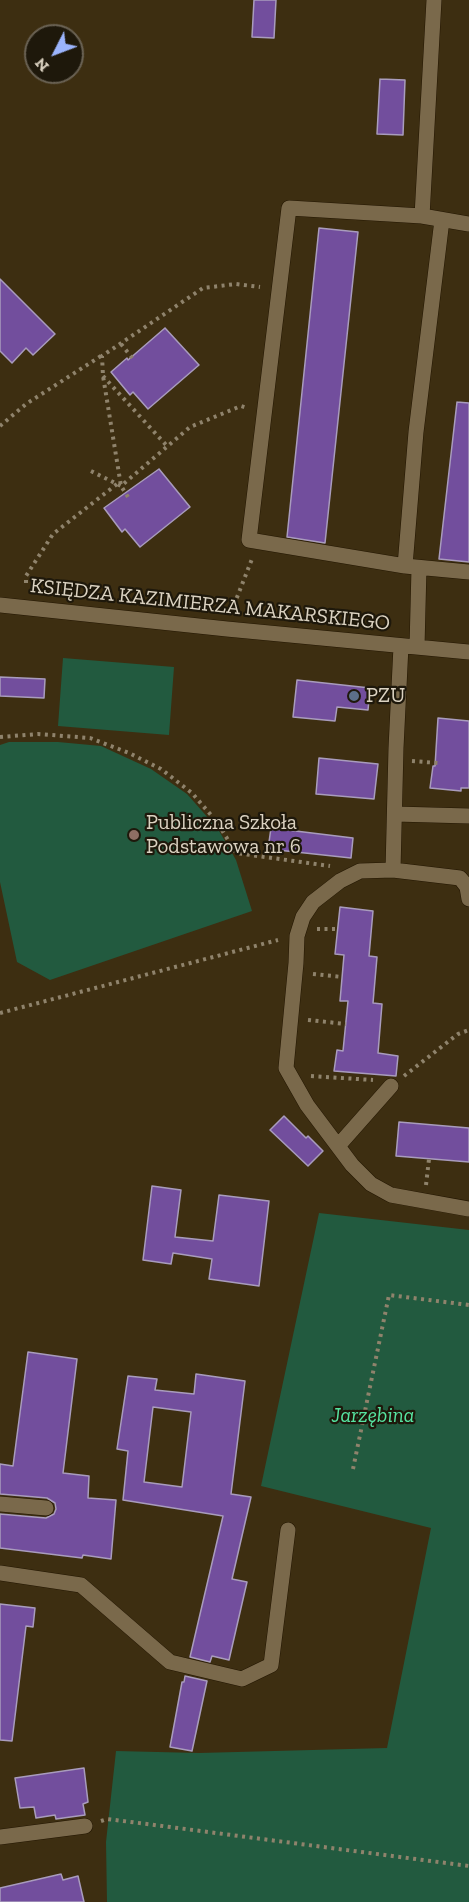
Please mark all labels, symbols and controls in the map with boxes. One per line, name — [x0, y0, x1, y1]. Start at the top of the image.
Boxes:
north arrow — [24, 24, 84, 84]
text: N — [31, 54, 53, 76]
street label: KSIĘDZA KAZIMIERZA MAKARSKIEGO — [29, 574, 391, 636]
place label: PZU — [366, 683, 405, 709]
marker: PZU — [347, 689, 361, 703]
place label: Publiczna Szkoła Podstawowa nr 6 — [146, 810, 301, 860]
marker: Publiczna Szkoła Podstawowa nr 6 — [127, 828, 141, 842]
park label: Jarzębina — [332, 1403, 414, 1429]

